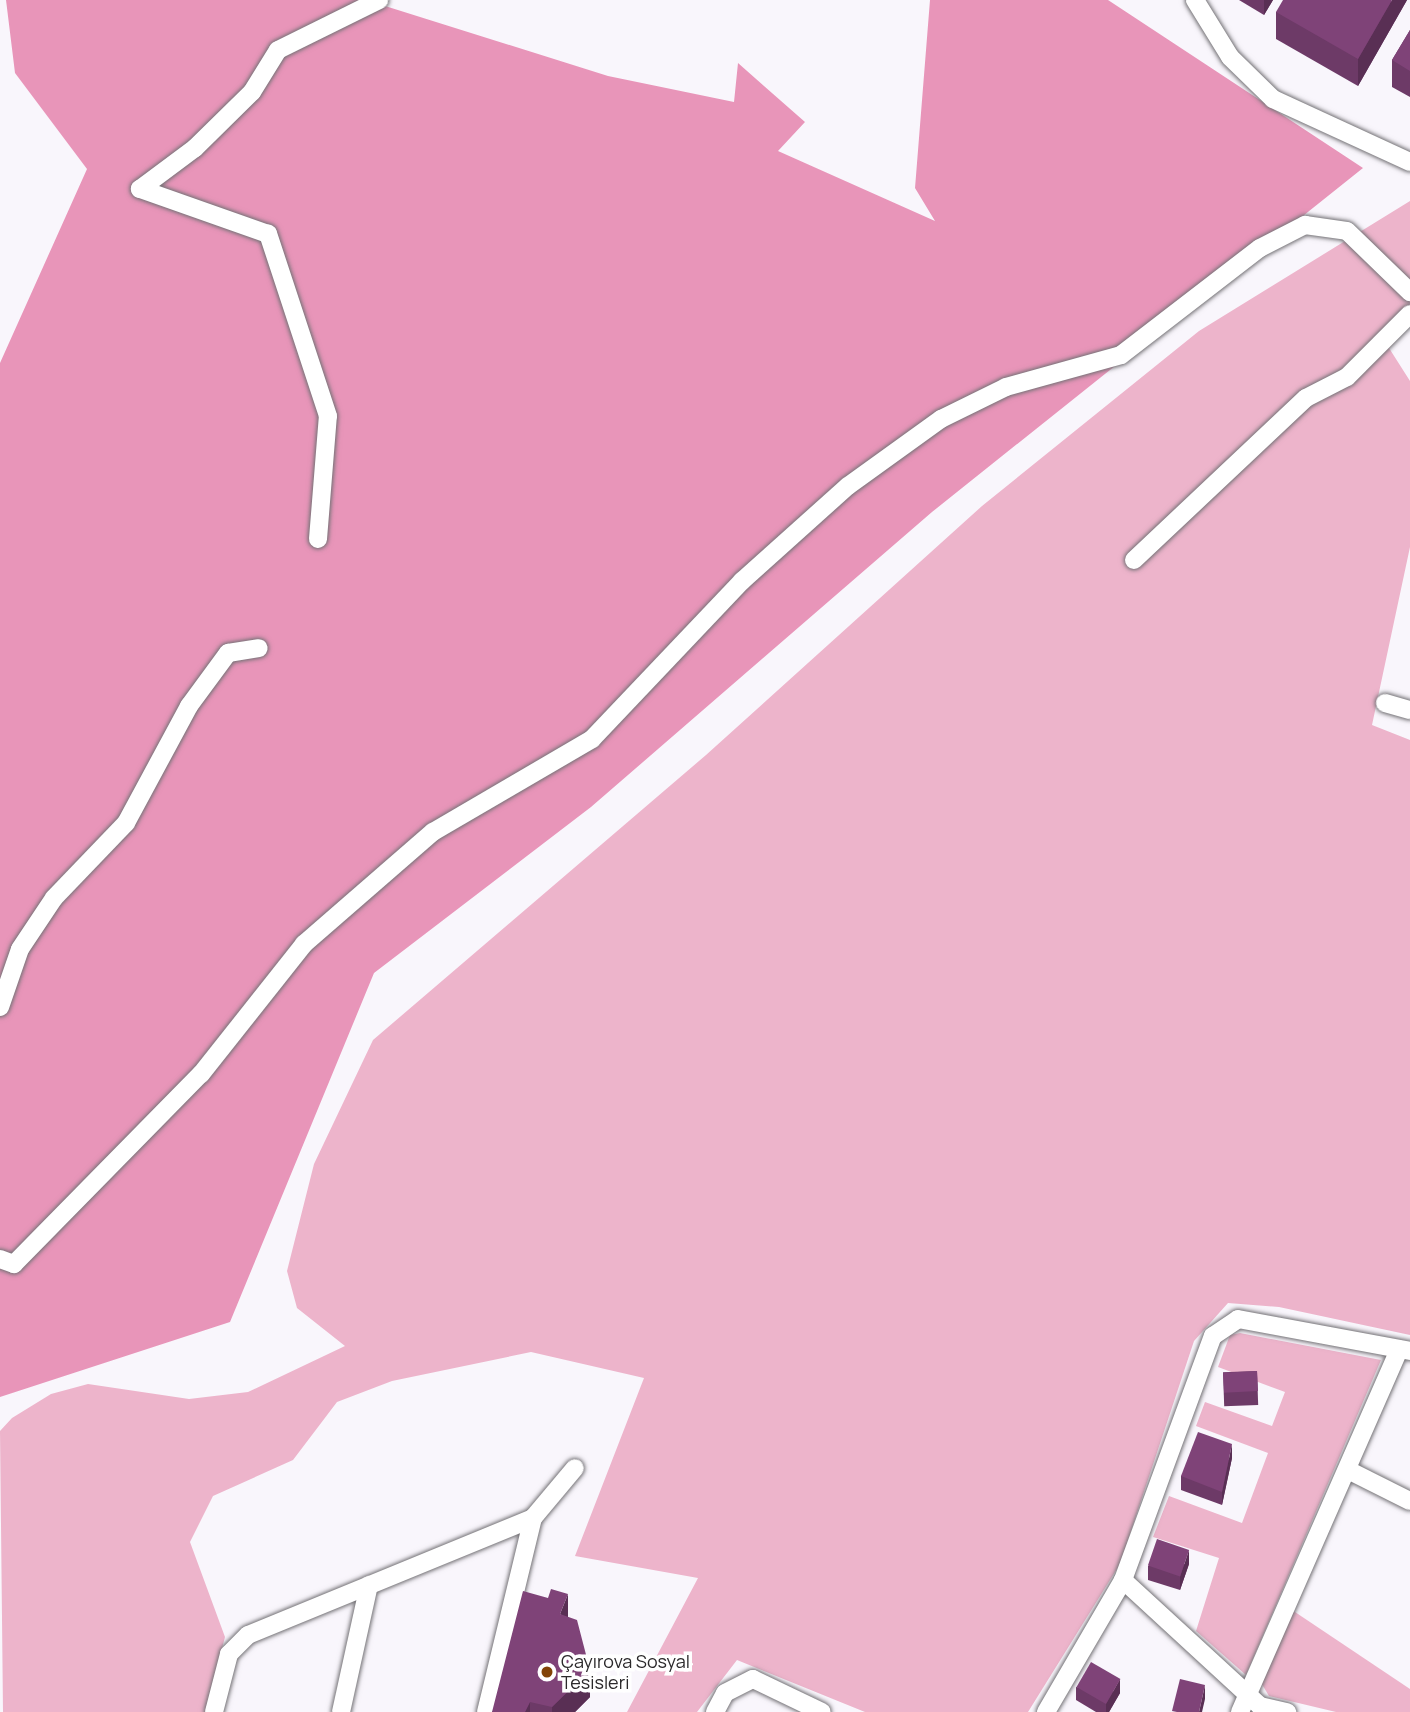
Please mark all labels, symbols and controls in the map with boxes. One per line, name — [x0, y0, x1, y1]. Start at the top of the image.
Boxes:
place label: Çayırova Sosyal Tesisleri — [561, 1651, 690, 1694]
marker: Çayırova Sosyal Tesisleri — [539, 1664, 555, 1680]

